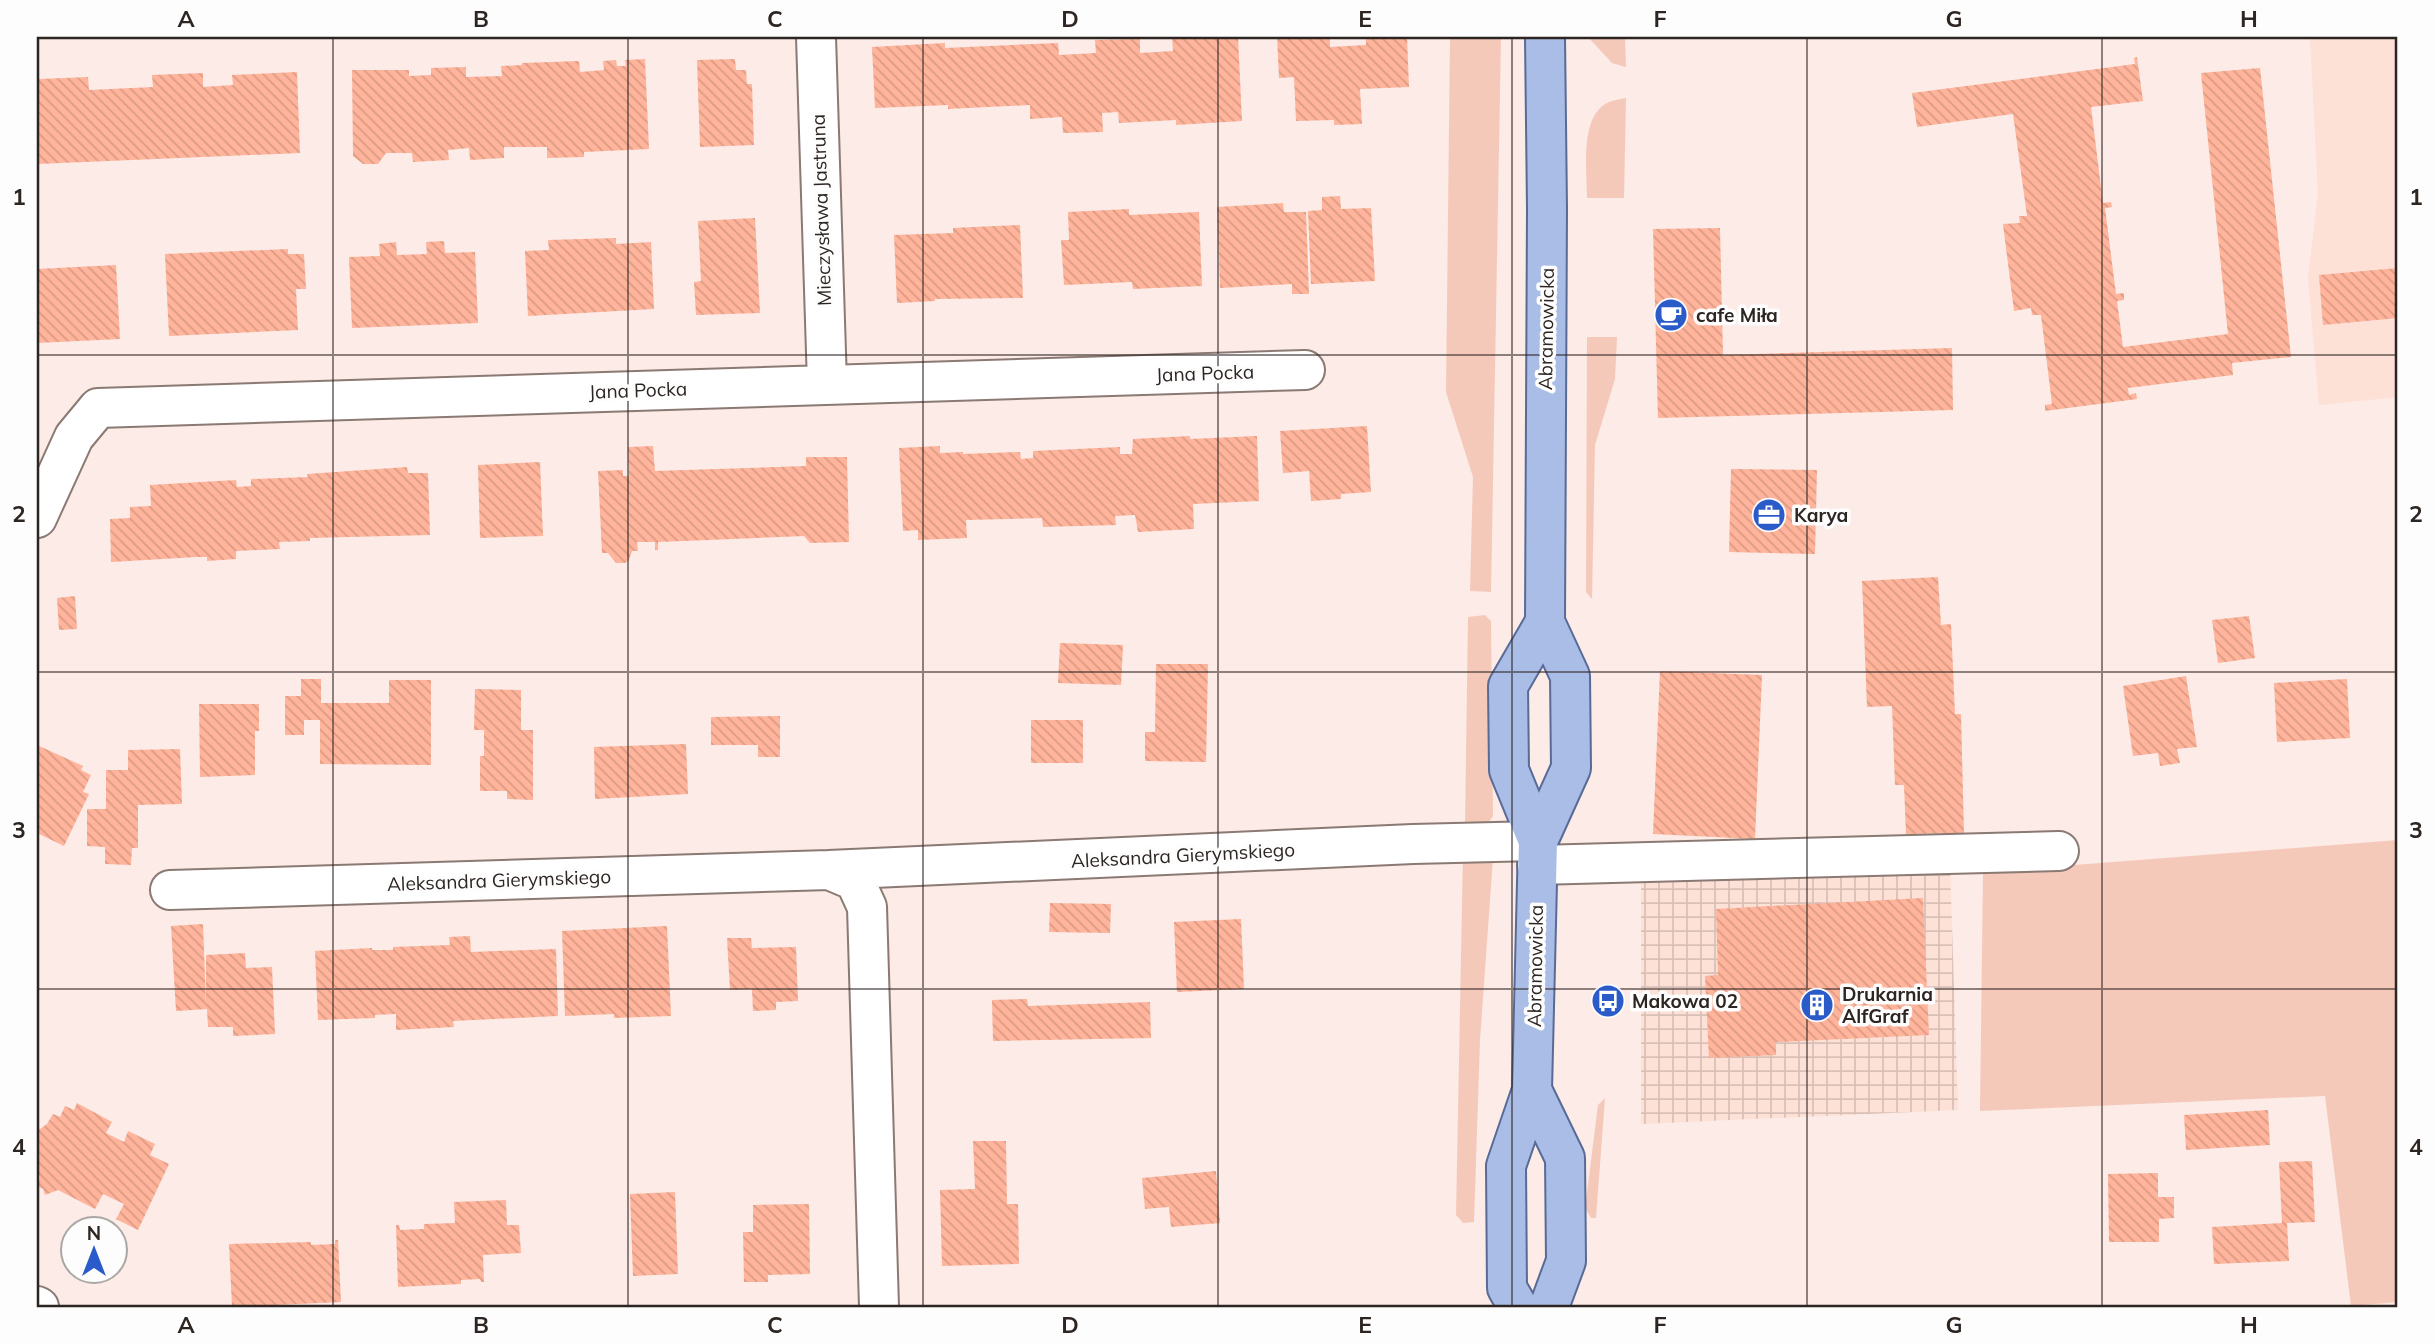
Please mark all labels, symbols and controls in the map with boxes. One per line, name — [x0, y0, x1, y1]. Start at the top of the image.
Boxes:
text: A — [177, 4, 195, 33]
text: B — [473, 4, 489, 33]
text: C — [767, 4, 783, 33]
text: D — [1061, 4, 1079, 33]
text: E — [1358, 4, 1372, 33]
text: F — [1653, 4, 1667, 33]
text: G — [1945, 4, 1963, 33]
text: H — [2240, 4, 2258, 33]
street label: Mieczysława Jastruna — [806, 114, 836, 306]
text: 1 — [12, 182, 26, 211]
text: 1 — [2409, 182, 2423, 211]
street label: Abramowicka — [1533, 268, 1559, 390]
cafe icon: cafe Miła — [1652, 296, 1690, 334]
place label: cafe Miła — [1696, 303, 1778, 327]
street label: Jana Pocka — [1155, 359, 1255, 387]
street label: Jana Pocka — [588, 376, 688, 404]
office icon: Karya — [1750, 496, 1788, 534]
text: 2 — [12, 499, 26, 528]
text: 2 — [2409, 499, 2423, 528]
place label: Karya — [1794, 503, 1848, 527]
text: 3 — [12, 815, 26, 844]
text: 3 — [2409, 815, 2423, 844]
street label: Aleksandra Gierymskiego — [1070, 837, 1296, 873]
street label: Aleksandra Gierymskiego — [386, 864, 612, 896]
street label: Abramowicka — [1522, 905, 1548, 1027]
bus stop icon: Makowa 02 — [1589, 982, 1627, 1020]
place label: Drukarnia AlfGraf — [1842, 982, 1933, 1028]
building icon: Drukarnia AlfGraf — [1798, 986, 1836, 1024]
place label: Makowa 02 — [1632, 989, 1738, 1013]
text: 4 — [12, 1132, 26, 1161]
text: 4 — [2409, 1132, 2423, 1161]
north arrow — [60, 1214, 130, 1284]
text: N — [87, 1221, 101, 1245]
text: A — [177, 1310, 195, 1339]
text: B — [473, 1310, 489, 1339]
text: C — [767, 1310, 783, 1339]
text: D — [1061, 1310, 1079, 1339]
text: E — [1358, 1310, 1372, 1339]
text: F — [1653, 1310, 1667, 1339]
text: G — [1945, 1310, 1963, 1339]
text: H — [2240, 1310, 2258, 1339]

